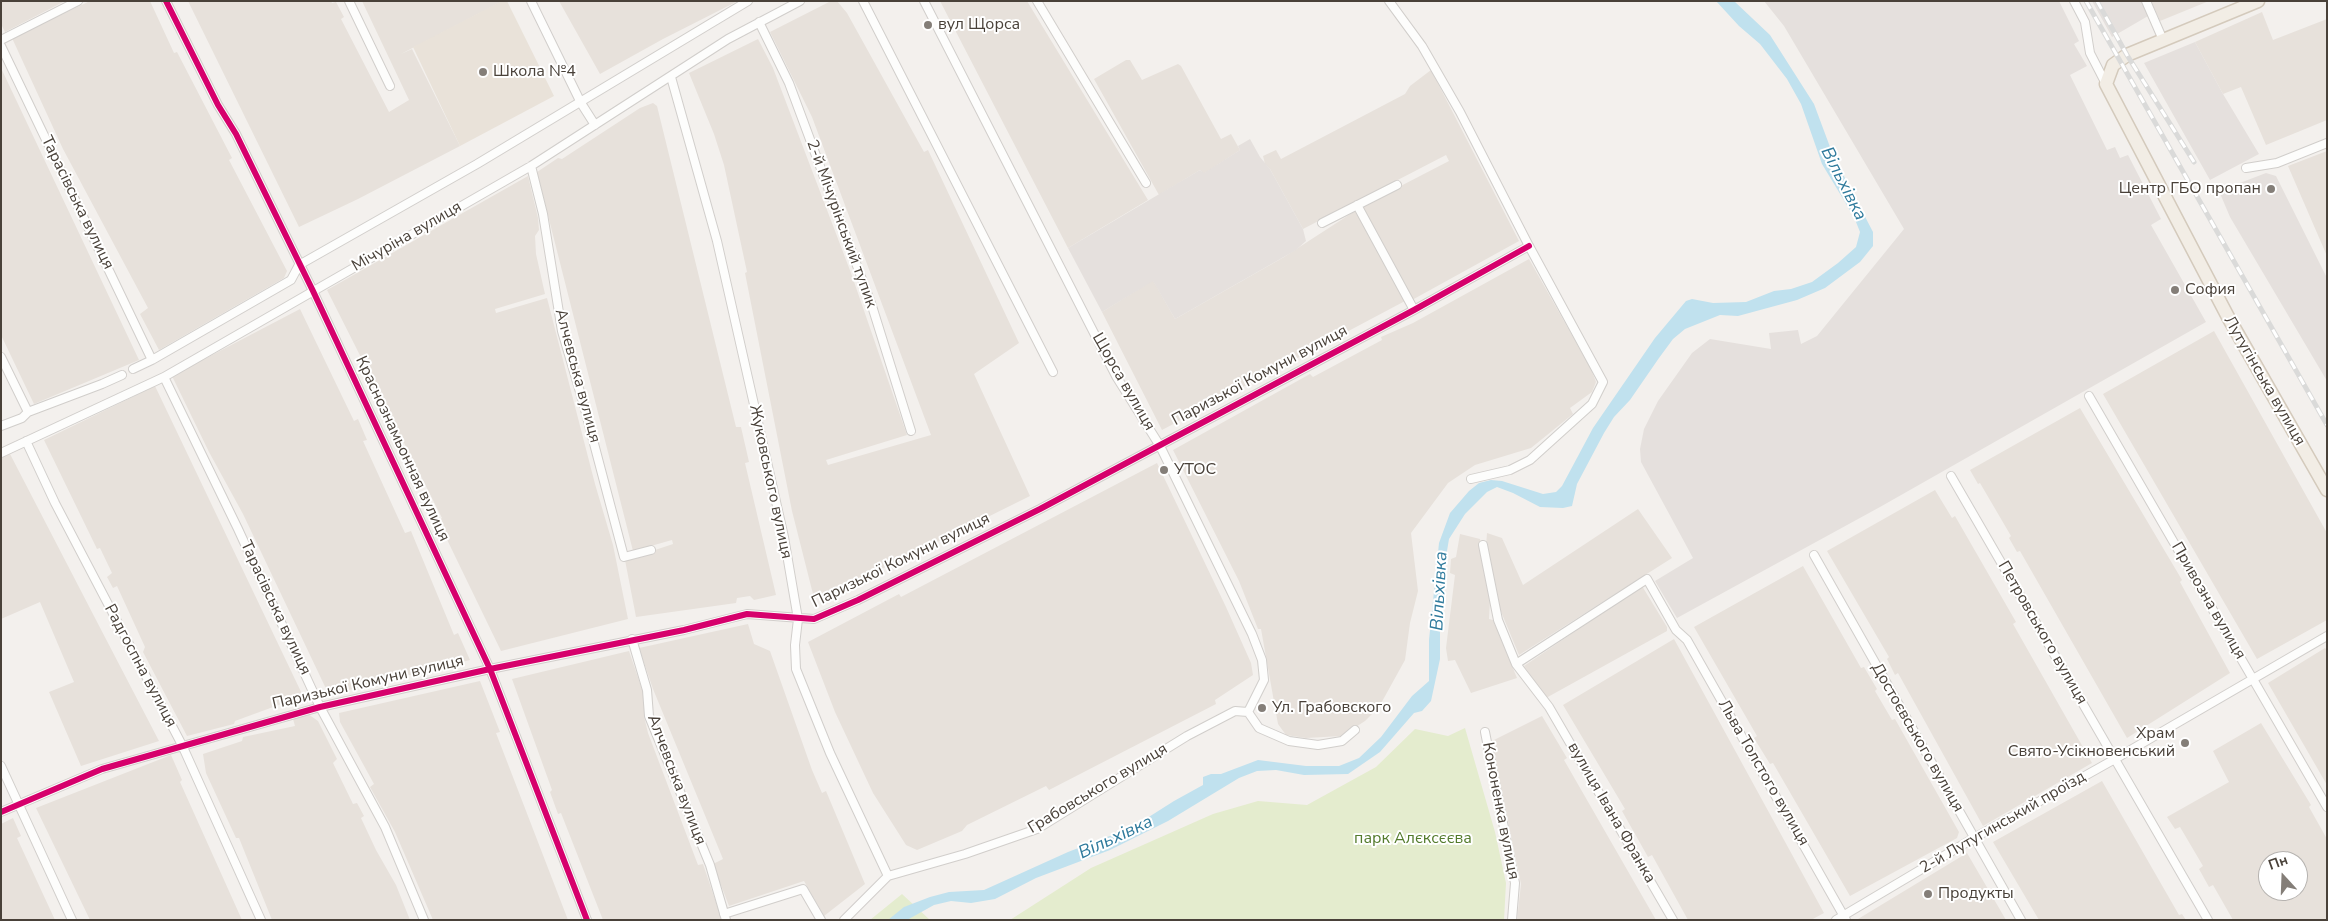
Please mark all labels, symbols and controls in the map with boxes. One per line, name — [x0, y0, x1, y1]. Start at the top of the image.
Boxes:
place label: вул Щорса — [938, 15, 1020, 35]
marker: вул Щорса — [922, 19, 934, 31]
place label: Школа №4 — [493, 62, 576, 82]
marker: Школа №4 — [477, 66, 489, 78]
street label: Тарасівська вулиця — [36, 133, 118, 273]
street label: 2-й Мічурінський тупик — [802, 137, 880, 311]
water label: Вільхівка — [1815, 144, 1871, 224]
place label: Центр ГБО пропан — [2119, 179, 2261, 199]
marker: Центр ГБО пропан — [2265, 183, 2277, 195]
street label: Мічуріна вулиця — [349, 198, 465, 276]
place label: София — [2185, 280, 2235, 300]
marker: София — [2169, 284, 2181, 296]
street label: Алчевська вулиця — [550, 307, 604, 445]
street label: Лутугінська вулиця — [2219, 313, 2309, 449]
street label: Паризької Комуни вулиця — [1169, 322, 1351, 430]
street label: Щорса вулиця — [1087, 330, 1159, 434]
street label: Краснознамьонная вулиця — [351, 353, 453, 545]
street label: Жуковського вулиця — [744, 403, 796, 561]
place label: УТОС — [1174, 460, 1216, 480]
marker: УТОС — [1158, 464, 1170, 476]
street label: Паризької Комуни вулиця — [809, 509, 993, 613]
street label: Тарасівська вулиця — [235, 538, 315, 678]
street label: Привозна вулиця — [2167, 539, 2249, 663]
water label: Вільхівка — [1427, 551, 1453, 631]
street label: Петровського вулиця — [1993, 558, 2091, 708]
street label: Радгоспна вулиця — [99, 601, 181, 731]
street label: Паризької Комуни вулиця — [270, 652, 466, 714]
street label: Достоєвського вулиця — [1866, 660, 1968, 816]
street label: Льва Толстого вулиця — [1713, 696, 1813, 850]
place label: Ул. Грабовского — [1272, 698, 1391, 718]
marker: Ул. Грабовского — [1256, 702, 1268, 714]
street label: Алчевська вулиця — [642, 712, 710, 848]
place label: Храм Свято-Усікновенський — [2008, 724, 2175, 762]
marker: Храм Свято-Усікновенський — [2179, 737, 2191, 749]
street label: вулиця Івана Франка — [1563, 739, 1659, 887]
street label: Грабовського вулиця — [1025, 740, 1171, 838]
street label: Кононенка вулиця — [1477, 741, 1523, 881]
street label: 2-й Лутугинський проїзд — [1917, 768, 2089, 878]
water label: Вільхівка — [1075, 811, 1157, 865]
park label: парк Алєксєєва — [1354, 829, 1472, 849]
text: Пн — [2266, 850, 2290, 875]
north arrow — [2258, 851, 2308, 901]
place label: Продукты — [1938, 884, 2014, 904]
marker: Продукты — [1922, 888, 1934, 900]

